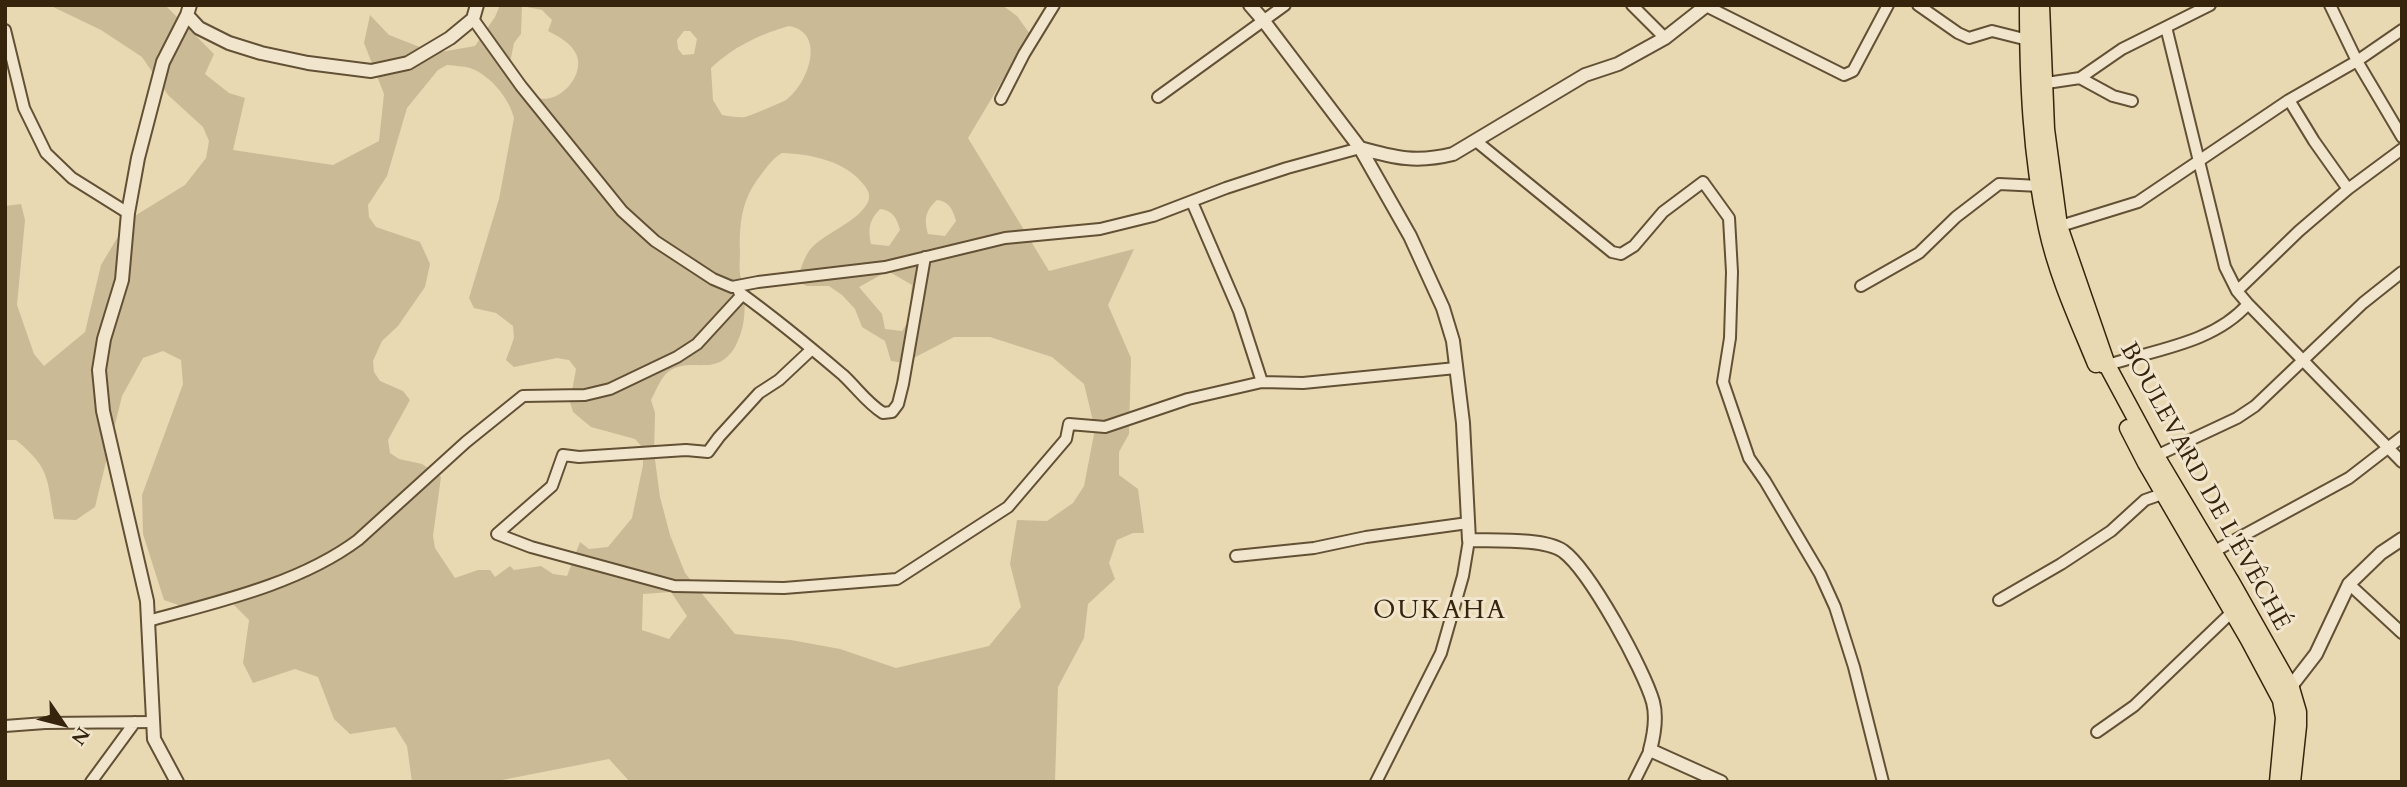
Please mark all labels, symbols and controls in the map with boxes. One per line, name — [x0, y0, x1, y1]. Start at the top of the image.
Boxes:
street label: BOULEVARD DE L'ÉVÊCHÉ — [2113, 338, 2295, 636]
district label: OUKAHA — [1374, 596, 1506, 628]
north arrow — [28, 689, 98, 759]
text: N — [65, 722, 96, 750]

